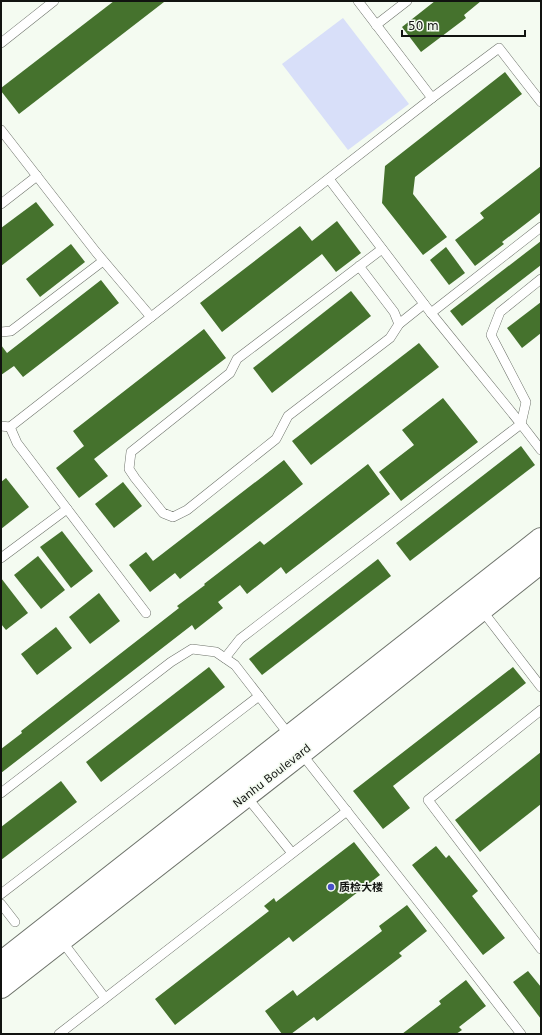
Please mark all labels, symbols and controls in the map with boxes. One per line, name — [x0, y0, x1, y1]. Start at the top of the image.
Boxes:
scale bar — [402, 12, 525, 38]
text: 50 m — [408, 19, 439, 33]
street label: Nanhu Boulevard — [231, 742, 313, 810]
place label: 质检大楼 — [339, 881, 383, 894]
marker: 质检大楼 — [326, 882, 336, 892]

